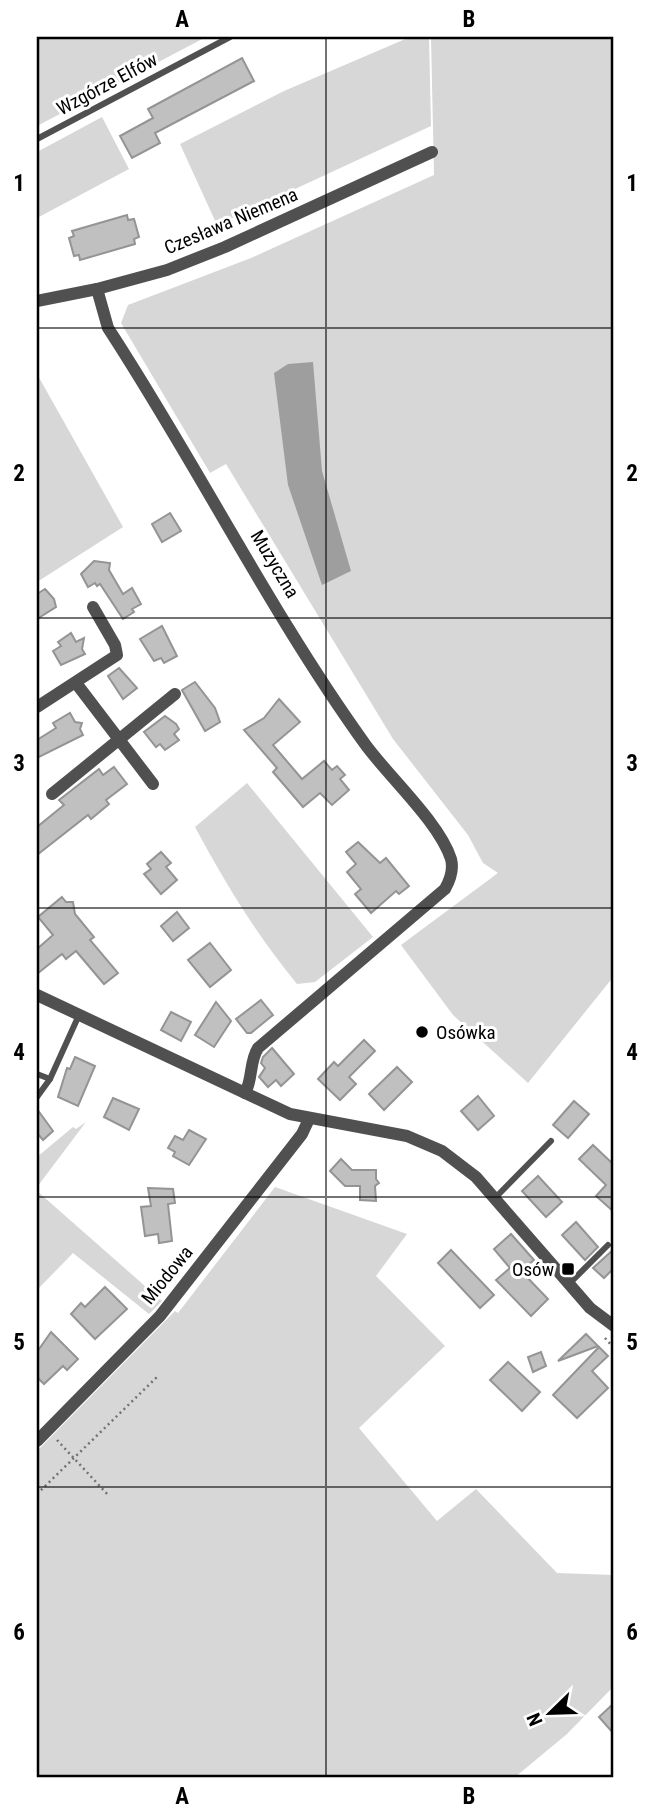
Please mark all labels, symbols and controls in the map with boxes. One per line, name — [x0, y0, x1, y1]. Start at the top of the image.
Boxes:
text: A — [175, 6, 189, 33]
text: B — [463, 6, 475, 33]
street label: Wzgórze Elfów — [53, 48, 161, 120]
text: 1 — [13, 170, 25, 197]
text: 1 — [626, 170, 638, 197]
street label: Czesława Niemena — [161, 183, 301, 259]
text: 2 — [13, 460, 25, 487]
text: 2 — [626, 460, 638, 487]
street label: Muzyczna — [246, 526, 304, 602]
text: 3 — [13, 750, 25, 777]
text: 3 — [626, 750, 638, 777]
place label: Osówka — [436, 1021, 496, 1044]
marker: Osówka — [414, 1024, 430, 1040]
text: 4 — [13, 1039, 25, 1066]
text: 4 — [626, 1039, 638, 1066]
street label: Miodowa — [136, 1241, 198, 1309]
place label: Osów — [512, 1258, 554, 1281]
marker: Osów — [560, 1261, 576, 1277]
text: 5 — [13, 1329, 25, 1356]
text: 5 — [626, 1329, 638, 1356]
text: 6 — [13, 1619, 25, 1646]
text: 6 — [626, 1619, 638, 1646]
north arrow — [514, 1678, 584, 1748]
text: N — [522, 1710, 548, 1729]
text: A — [175, 1783, 189, 1810]
text: B — [463, 1783, 475, 1810]

